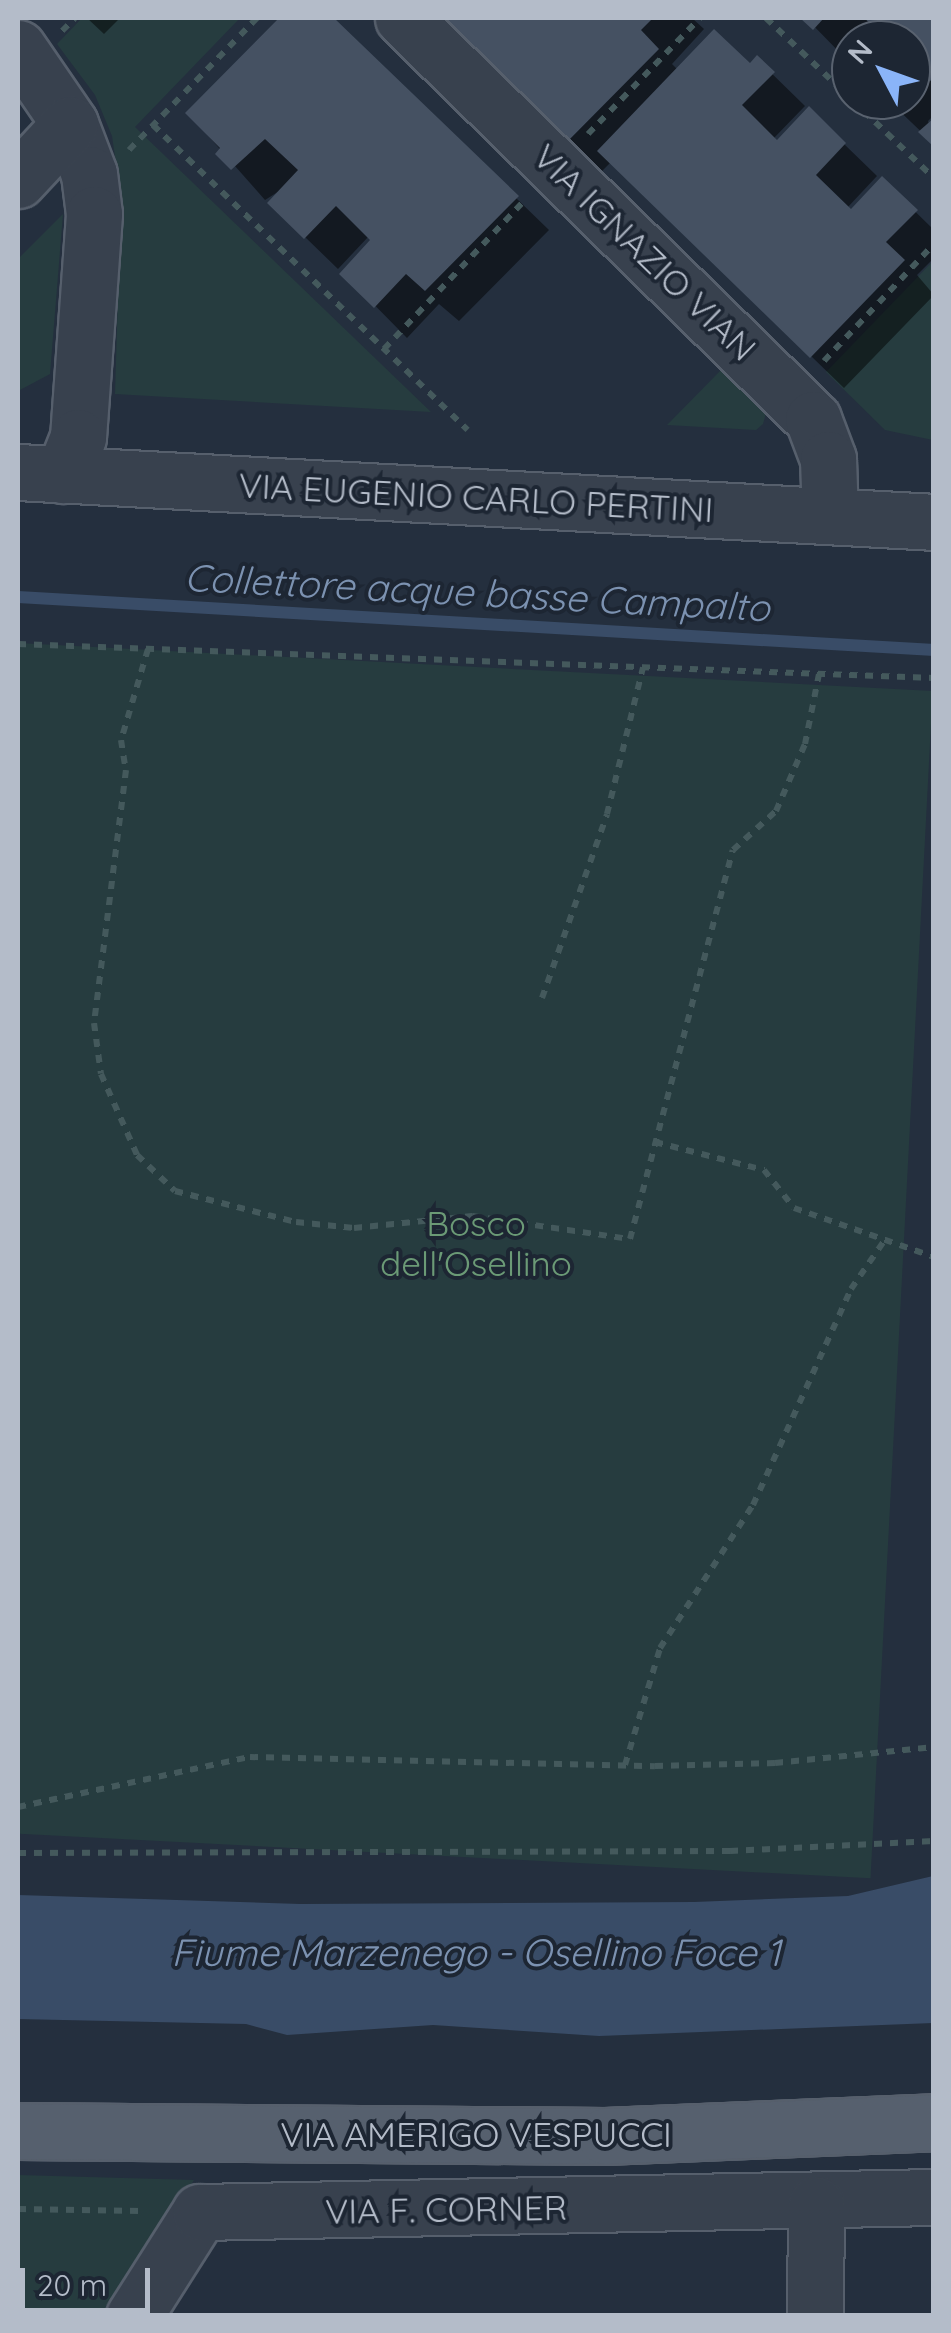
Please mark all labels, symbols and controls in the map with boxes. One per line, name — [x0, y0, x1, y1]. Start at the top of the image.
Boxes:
north arrow — [831, 20, 931, 120]
text: N — [840, 32, 879, 71]
street label: VIA IGNAZIO VIAN — [525, 135, 765, 369]
street label: VIA EUGENIO CARLO PERTINI — [238, 464, 714, 530]
water label: Collettore acque basse Campalto — [183, 555, 771, 631]
park label: Bosco dell'Osellino — [380, 1202, 572, 1284]
water label: Fiume Marzenego - Osellino Foce 1 — [171, 1930, 781, 1976]
street label: VIA AMERIGO VESPUCCI — [280, 2113, 672, 2155]
street label: VIA F. CORNER — [325, 2186, 567, 2232]
scale bar — [25, 2248, 155, 2310]
text: 20 m — [37, 2266, 107, 2304]

